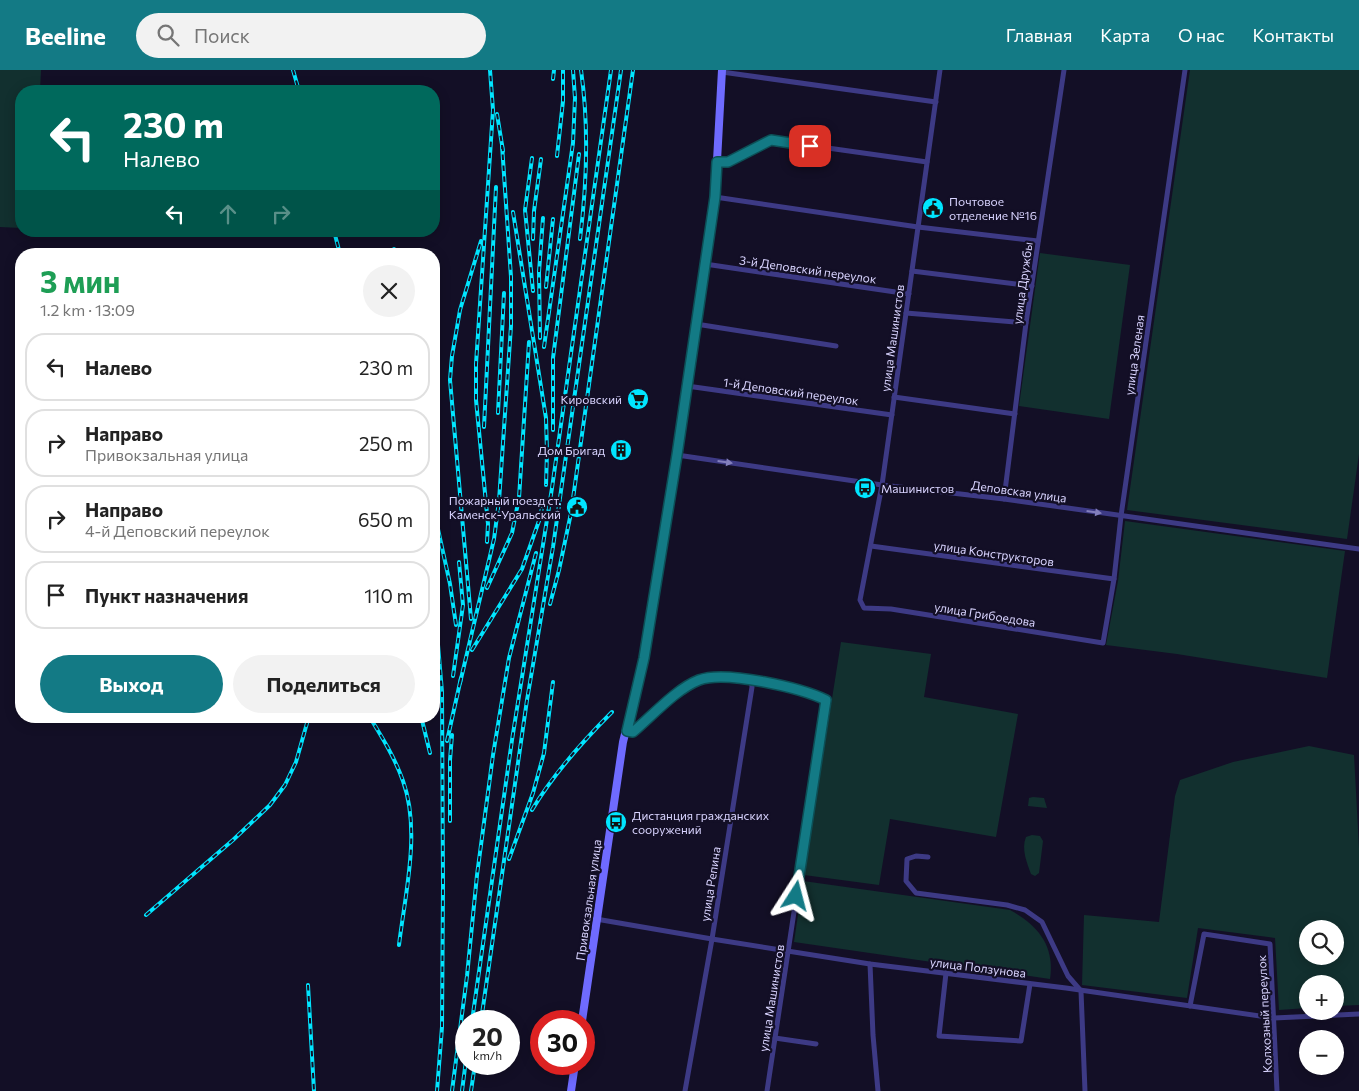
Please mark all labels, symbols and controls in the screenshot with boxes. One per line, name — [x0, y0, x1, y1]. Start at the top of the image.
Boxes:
search box — [136, 13, 486, 58]
text: Beeline — [25, 21, 106, 50]
icon: search — [154, 21, 182, 49]
text: Поиск — [194, 24, 250, 47]
text: Главная — [1006, 24, 1072, 46]
text: Карта — [1100, 24, 1150, 46]
text: О нас — [1178, 24, 1225, 46]
text: Контакты — [1253, 24, 1334, 46]
text: 230 m — [123, 102, 224, 145]
icon: left — [40, 105, 105, 170]
pin — [789, 125, 831, 167]
icon: arrive — [796, 132, 824, 160]
text: Налево — [123, 145, 200, 172]
place label: Почтовое отделение №16 — [949, 194, 1037, 222]
public building icon: Почтовое отделение №16 — [921, 196, 945, 220]
icon: left — [161, 200, 189, 228]
icon: ahead — [214, 200, 242, 228]
icon: right — [267, 200, 295, 228]
street label: улица Дружбы — [1009, 241, 1035, 325]
street label: 3-й Деповский переулок — [739, 252, 878, 286]
text: 3 мин — [40, 262, 120, 299]
button: close — [363, 265, 415, 317]
street label: улица Машинистов — [878, 283, 906, 393]
text: 1.2 km · 13:09 — [40, 300, 135, 319]
street label: улица Зеленая — [1121, 314, 1147, 396]
icon: left — [42, 353, 70, 381]
text: Налево — [85, 356, 152, 379]
text: 230 m — [359, 356, 413, 379]
street label: 1-й Деповский переулок — [722, 375, 860, 408]
supermarket icon: Кировский — [626, 387, 650, 411]
place label: Кировский — [560, 392, 622, 406]
text: Направо — [85, 422, 163, 445]
icon: right — [42, 429, 70, 457]
text: 250 m — [359, 432, 413, 455]
building icon: Дом Бригад — [609, 438, 633, 462]
place label: Дом Бригад — [538, 443, 605, 457]
text: Привокзальная улица — [85, 445, 248, 464]
one-way arrow — [717, 458, 733, 466]
bus stop icon: Машинистов — [853, 476, 877, 500]
street label: Деповская улица — [970, 477, 1068, 505]
place label: Машинистов — [881, 481, 954, 495]
place label: Пожарный поезд ст. Каменск-Уральский — [449, 493, 561, 521]
public building icon: Пожарный поезд ст. Каменск-Уральский — [565, 495, 589, 519]
text: Направо — [85, 498, 163, 521]
icon: right — [42, 505, 70, 533]
text: 650 m — [358, 508, 413, 531]
one-way arrow — [1086, 508, 1102, 516]
text: 4-й Деповский переулок — [85, 521, 270, 540]
street label: улица Конструкторов — [933, 538, 1055, 568]
icon: arrive — [42, 581, 70, 609]
text: Пункт назначения — [85, 584, 248, 607]
text: 110 m — [364, 584, 413, 607]
street label: улица Грибоедова — [933, 599, 1037, 629]
button: Выход — [40, 655, 223, 713]
button: Поделиться — [233, 655, 415, 713]
place label: Дистанция гражданских сооружений — [632, 808, 770, 836]
bus stop icon: Дистанция гражданских сооружений — [604, 810, 628, 834]
street label: Привокзальная улица — [573, 838, 603, 962]
street label: улица Репина — [697, 846, 723, 922]
position arrow — [769, 869, 821, 921]
map controls — [1299, 920, 1344, 1075]
button: search — [1299, 920, 1344, 965]
street label: улица Машинистов — [756, 943, 786, 1053]
street label: улица Ползунова — [929, 954, 1027, 980]
street label: Колхозный переулок — [1254, 954, 1274, 1073]
button: + — [1299, 975, 1344, 1020]
speed limit sign: 30 — [530, 1010, 595, 1075]
text: 20 — [472, 1021, 503, 1051]
button: − — [1299, 1030, 1344, 1075]
text: km/h — [473, 1048, 502, 1062]

